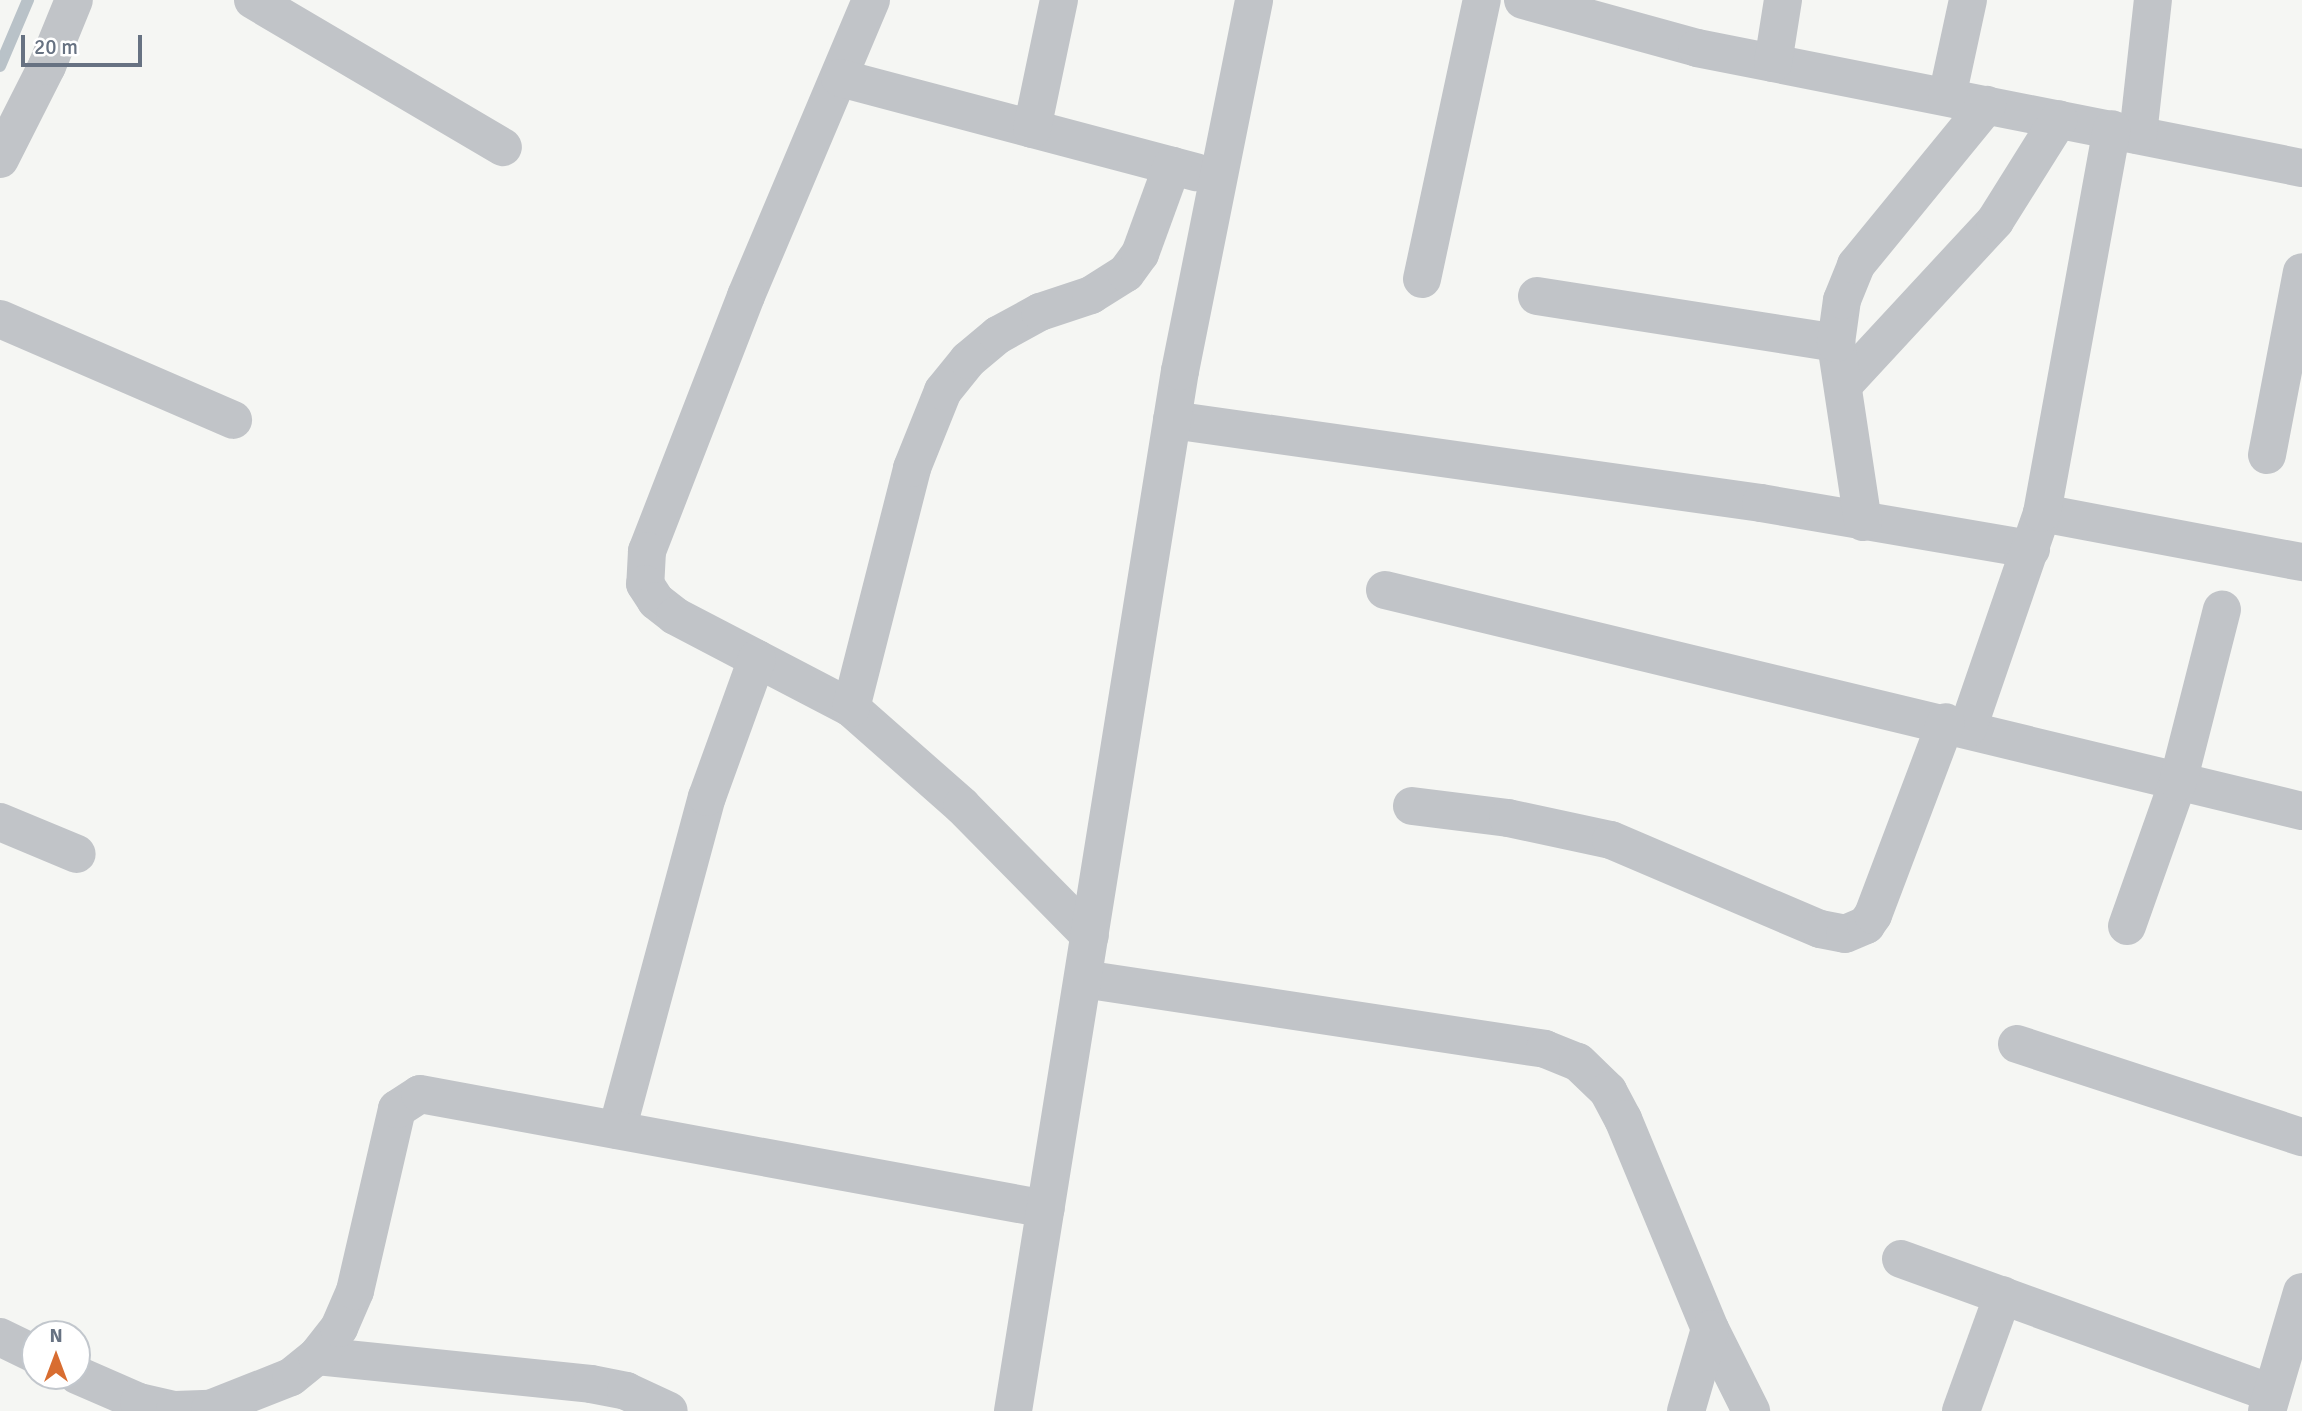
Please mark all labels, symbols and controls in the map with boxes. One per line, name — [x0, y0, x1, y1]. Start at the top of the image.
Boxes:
scale bar — [24, 21, 145, 65]
text: 20 m — [34, 34, 78, 60]
north arrow — [21, 1320, 91, 1390]
text: N — [49, 1324, 63, 1348]

